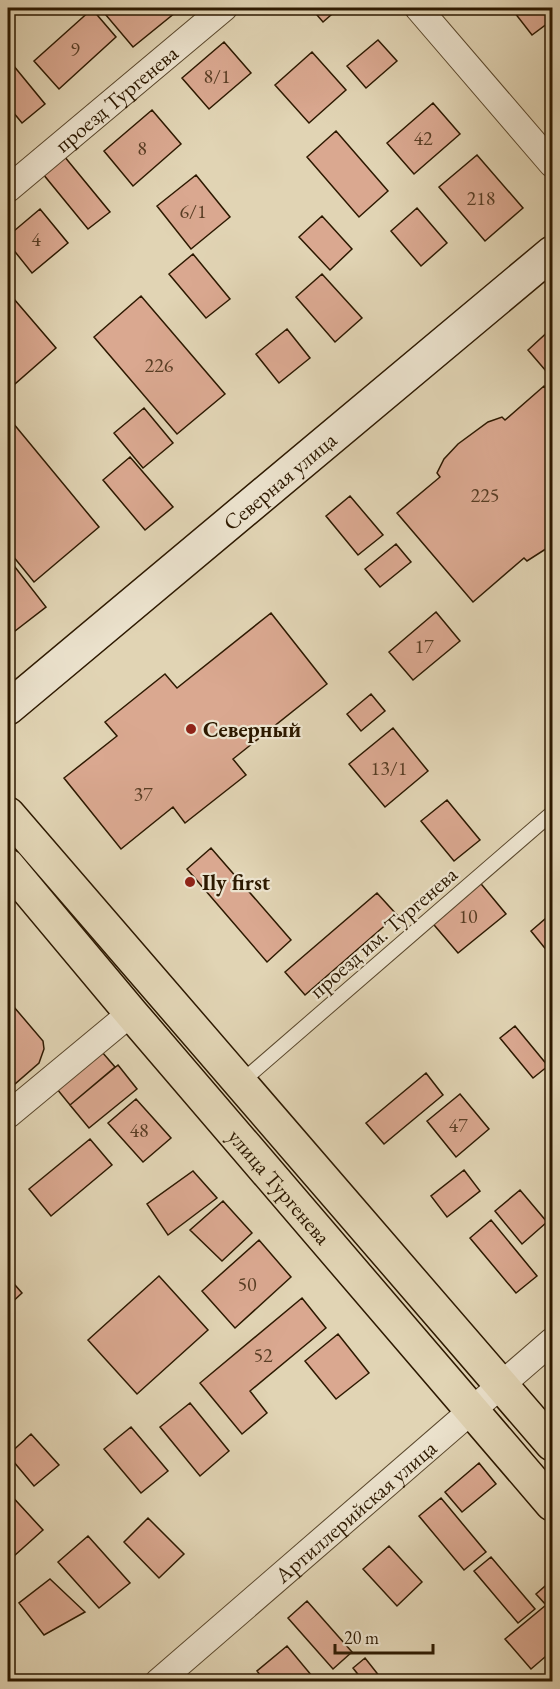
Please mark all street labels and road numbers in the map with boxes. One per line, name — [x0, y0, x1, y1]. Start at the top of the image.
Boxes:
street label: проезд Тургенева — [49, 39, 184, 159]
street label: Северная улица — [217, 425, 343, 537]
street label: проезд им. Тургенева — [303, 860, 464, 1005]
street label: улица Тургенева — [221, 1123, 337, 1251]
street label: Артиллерийская улица — [268, 1433, 443, 1590]

